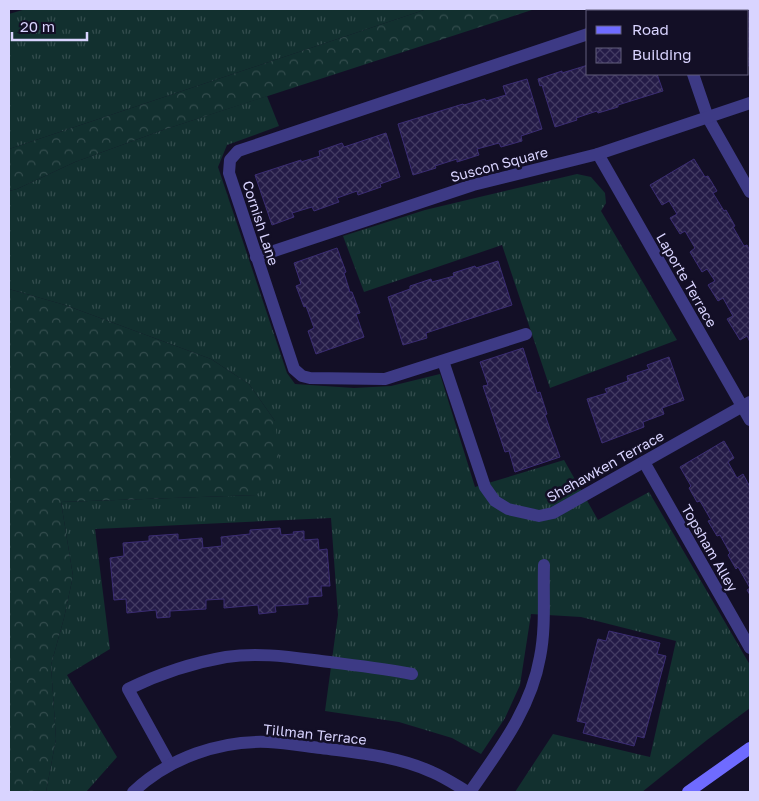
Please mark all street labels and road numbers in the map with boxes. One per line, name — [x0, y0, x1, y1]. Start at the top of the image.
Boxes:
street label: Suscon Square — [448, 143, 550, 185]
street label: Cornish Lane — [239, 179, 283, 267]
street label: Laporte Terrace — [653, 230, 721, 330]
street label: Shehawken Terrace — [543, 427, 667, 505]
street label: Topsham Alley — [678, 501, 742, 595]
street label: Tillman Terrace — [262, 720, 368, 748]

